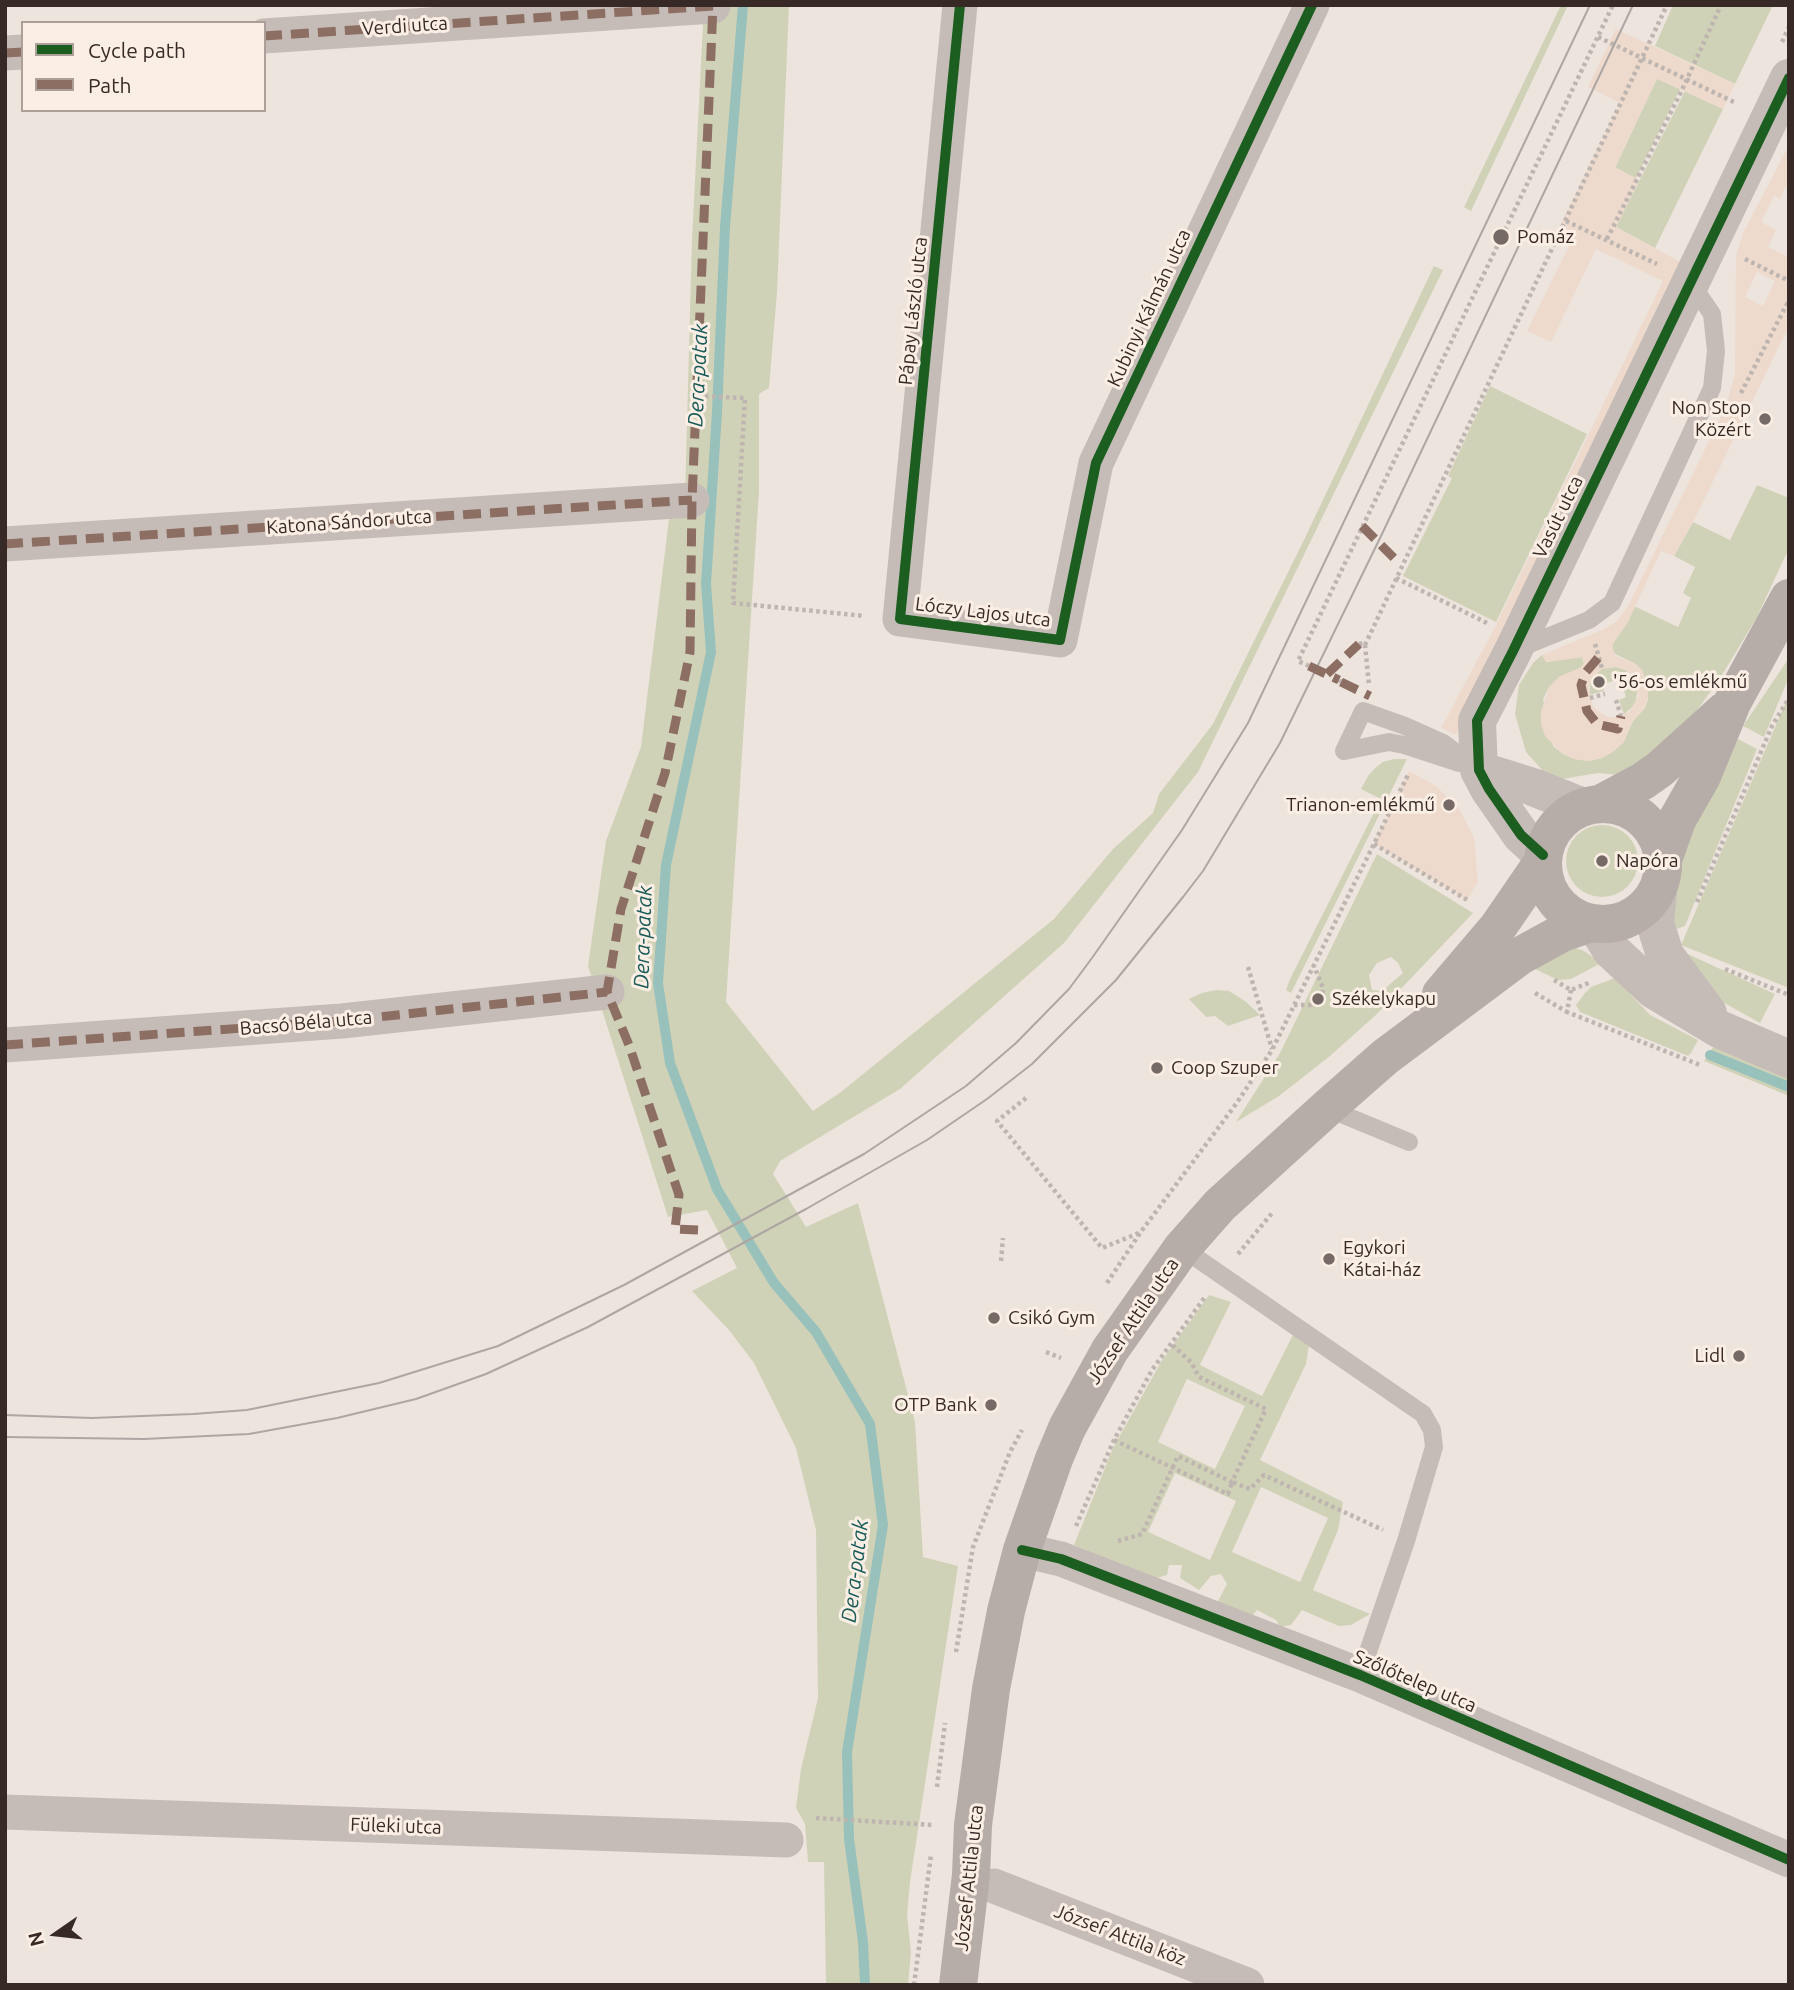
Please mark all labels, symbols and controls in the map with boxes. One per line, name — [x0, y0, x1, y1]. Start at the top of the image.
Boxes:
street label: Verdi utca — [361, 12, 449, 40]
legend — [21, 21, 266, 112]
text: Cycle path — [88, 38, 186, 62]
text: Path — [88, 73, 131, 97]
street label: Kubinyi Kálmán utca — [1102, 226, 1196, 390]
place label: Pomáz — [1517, 226, 1574, 248]
marker: Pomáz — [1491, 227, 1511, 247]
street label: Pápay László utca — [894, 236, 932, 386]
water label: Dera-patak — [683, 323, 713, 427]
place label: Non Stop Közért — [1672, 397, 1751, 441]
marker: Non Stop Közért — [1757, 411, 1773, 427]
street label: Vasút utca — [1528, 472, 1588, 562]
street label: Katona Sándor utca — [265, 505, 433, 539]
street label: Lóczy Lajos utca — [914, 592, 1052, 632]
place label: '56-os emlékmű — [1613, 671, 1747, 693]
marker: '56-os emlékmű — [1591, 674, 1607, 690]
place label: Trianon-emlékmű — [1286, 794, 1435, 816]
marker: Trianon-emlékmű — [1441, 797, 1457, 813]
place label: Napóra — [1616, 850, 1679, 872]
marker: Napóra — [1594, 853, 1610, 869]
water label: Dera-patak — [629, 885, 657, 989]
place label: Székelykapu — [1332, 988, 1436, 1010]
marker: Székelykapu — [1310, 991, 1326, 1007]
street label: Bacsó Béla utca — [239, 1006, 373, 1040]
place label: Coop Szuper — [1171, 1057, 1279, 1079]
marker: Coop Szuper — [1149, 1060, 1165, 1076]
place label: Egykori Kátai-ház — [1343, 1237, 1421, 1281]
marker: Egykori Kátai-ház — [1321, 1251, 1337, 1267]
street label: József Attila utca — [1082, 1254, 1184, 1388]
place label: Csikó Gym — [1008, 1307, 1095, 1329]
marker: Csikó Gym — [986, 1310, 1002, 1326]
place label: Lidl — [1695, 1345, 1725, 1367]
marker: Lidl — [1731, 1348, 1747, 1364]
place label: OTP Bank — [894, 1394, 977, 1416]
marker: OTP Bank — [983, 1397, 999, 1413]
water label: Dera-patak — [836, 1518, 874, 1624]
street label: Szőlőtelep utca — [1350, 1645, 1480, 1717]
street label: József Attila utca — [950, 1804, 988, 1952]
street label: Füleki utca — [350, 1813, 442, 1839]
north arrow — [21, 1899, 91, 1969]
street label: József Attila köz — [1051, 1899, 1189, 1971]
text: N — [23, 1930, 48, 1949]

